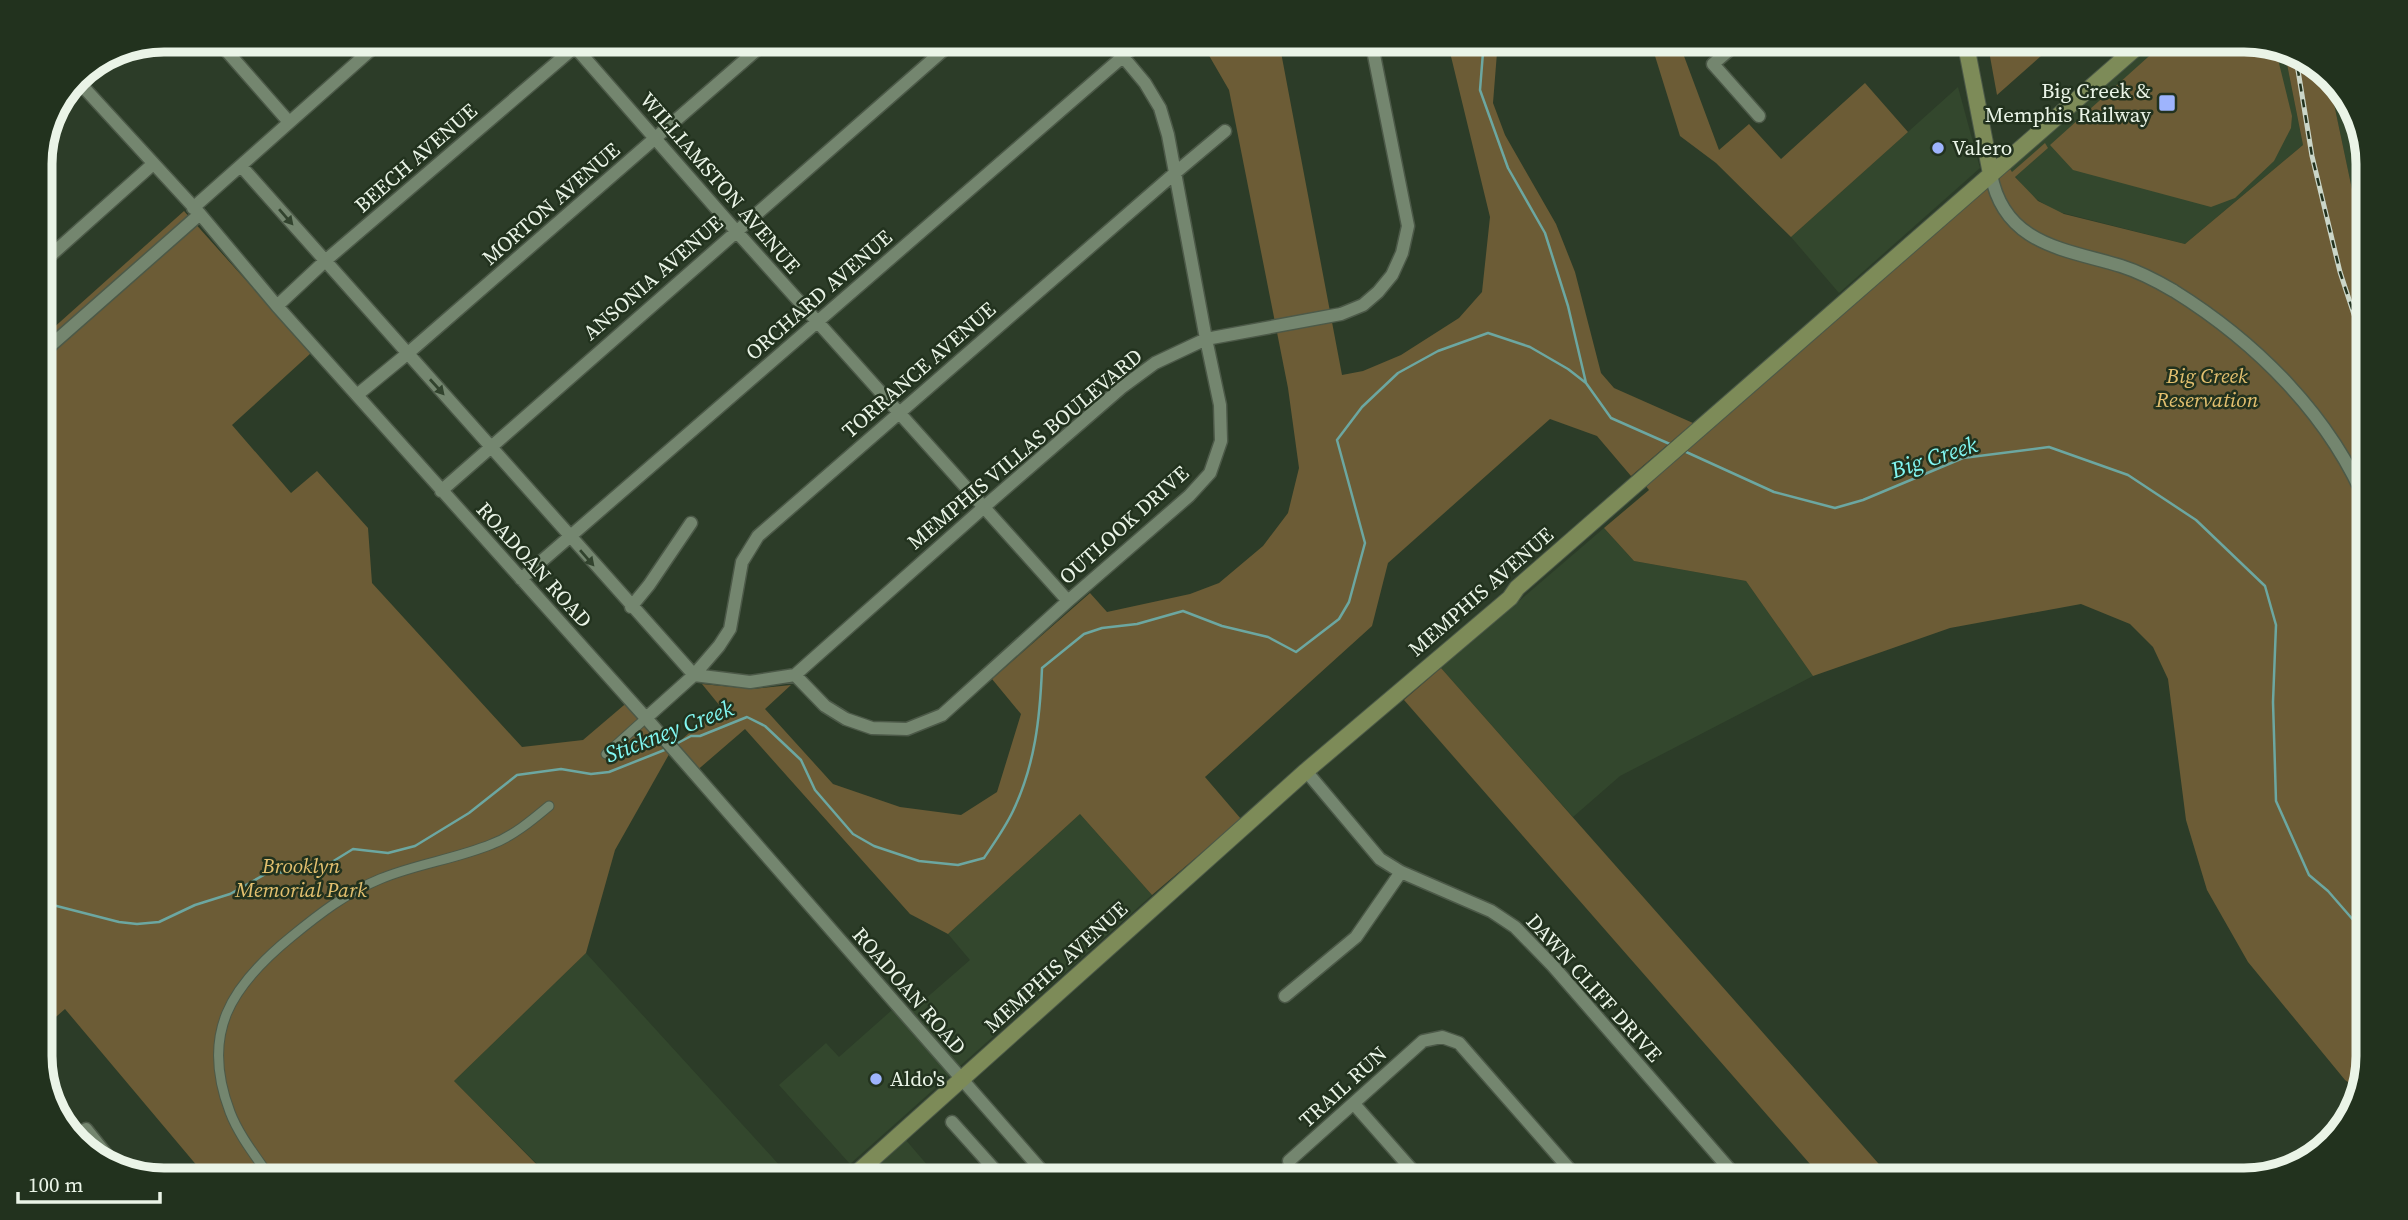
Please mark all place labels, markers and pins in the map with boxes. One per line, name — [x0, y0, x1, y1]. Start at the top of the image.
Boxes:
place label: Big Creek & Memphis Railway — [1985, 76, 2151, 129]
marker: Big Creek & Memphis Railway — [2157, 93, 2177, 113]
place label: Valero — [1952, 133, 2012, 162]
marker: Valero — [1930, 140, 1946, 156]
place label: Aldo's — [890, 1064, 945, 1093]
marker: Aldo's — [868, 1071, 884, 1087]

